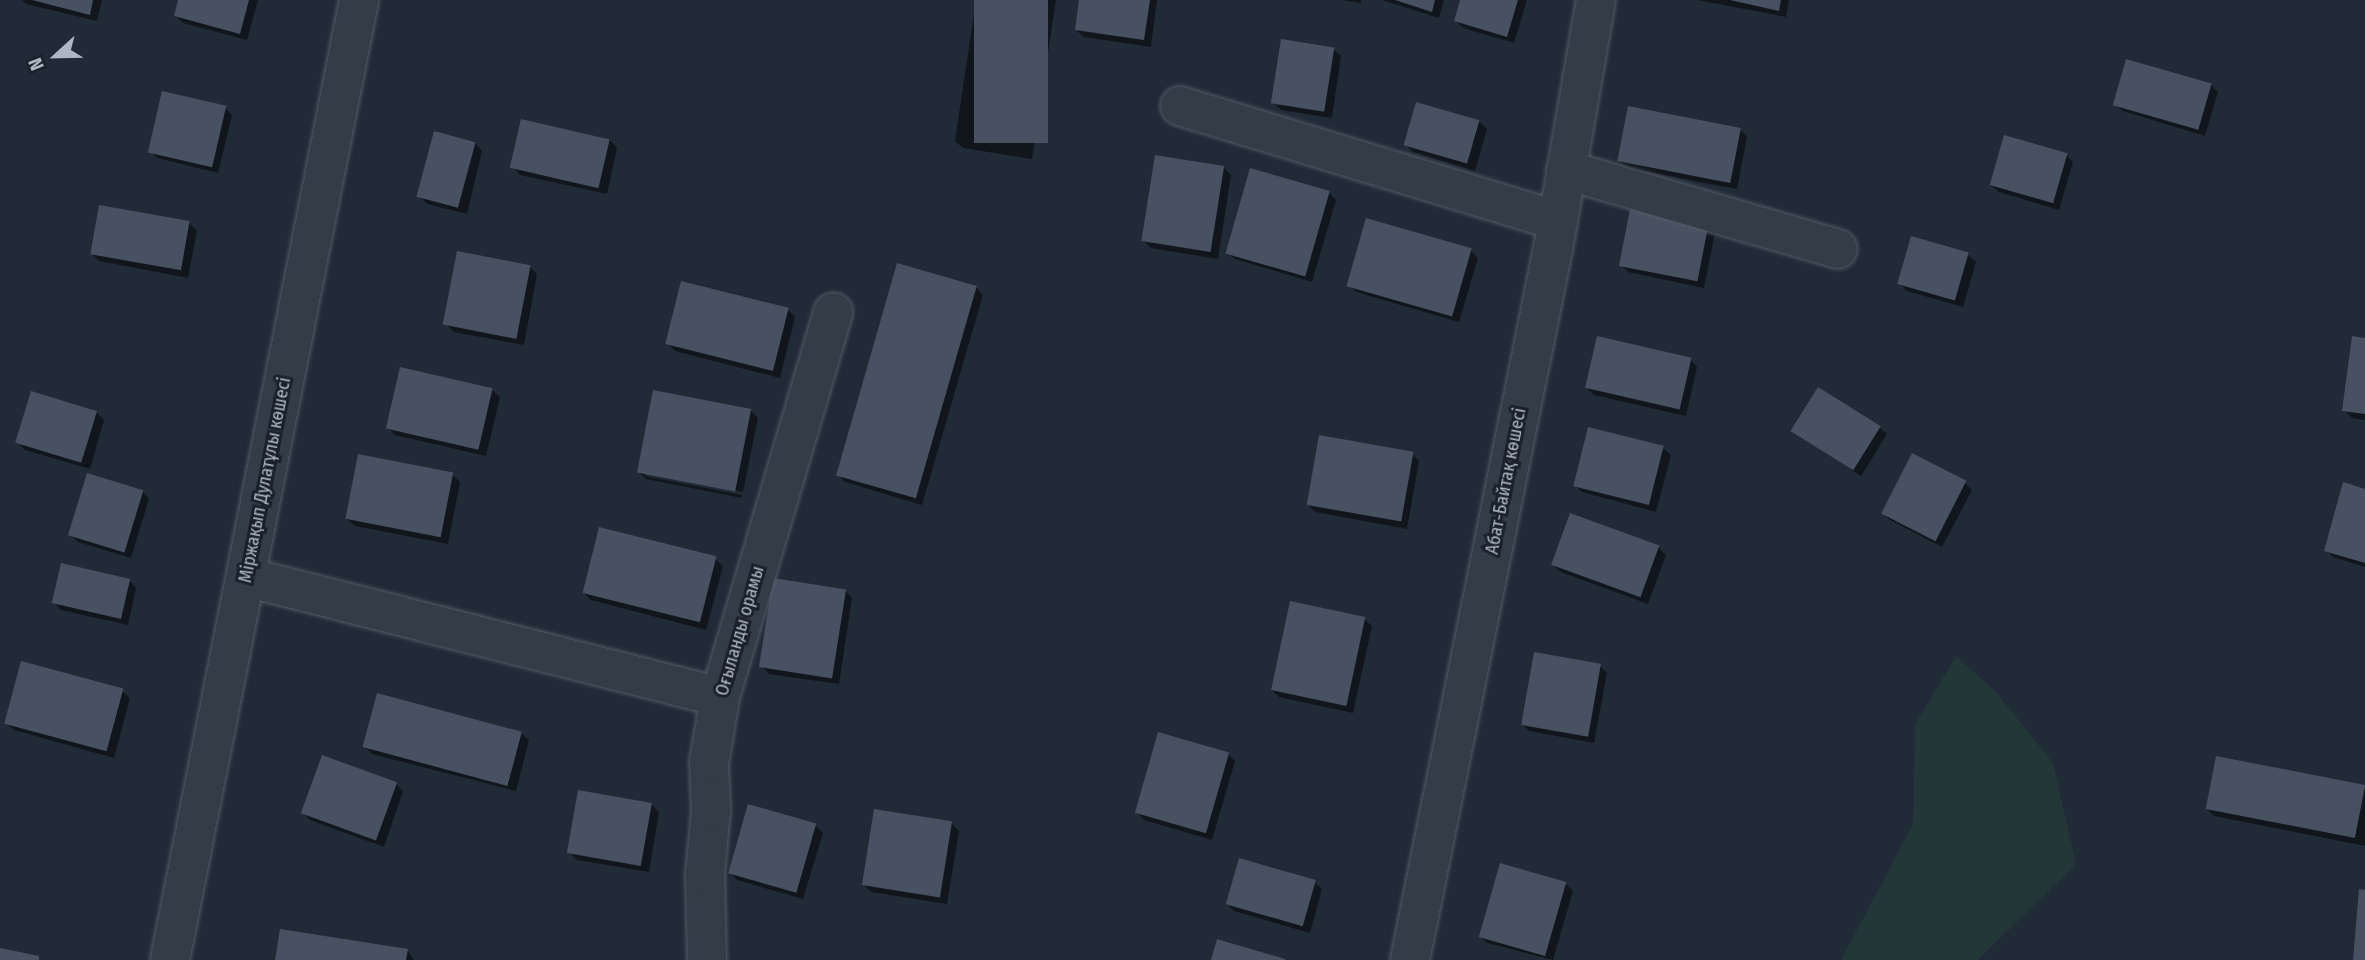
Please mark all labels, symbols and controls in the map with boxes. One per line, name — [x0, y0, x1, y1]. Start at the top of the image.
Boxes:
north arrow — [21, 21, 91, 91]
text: N — [23, 54, 49, 74]
street label: Міржақып Дулатұлы көшесі — [234, 375, 296, 585]
street label: Абат-Байтақ көшесі — [1481, 406, 1531, 556]
street label: Оғыланды орамы — [711, 564, 769, 698]

